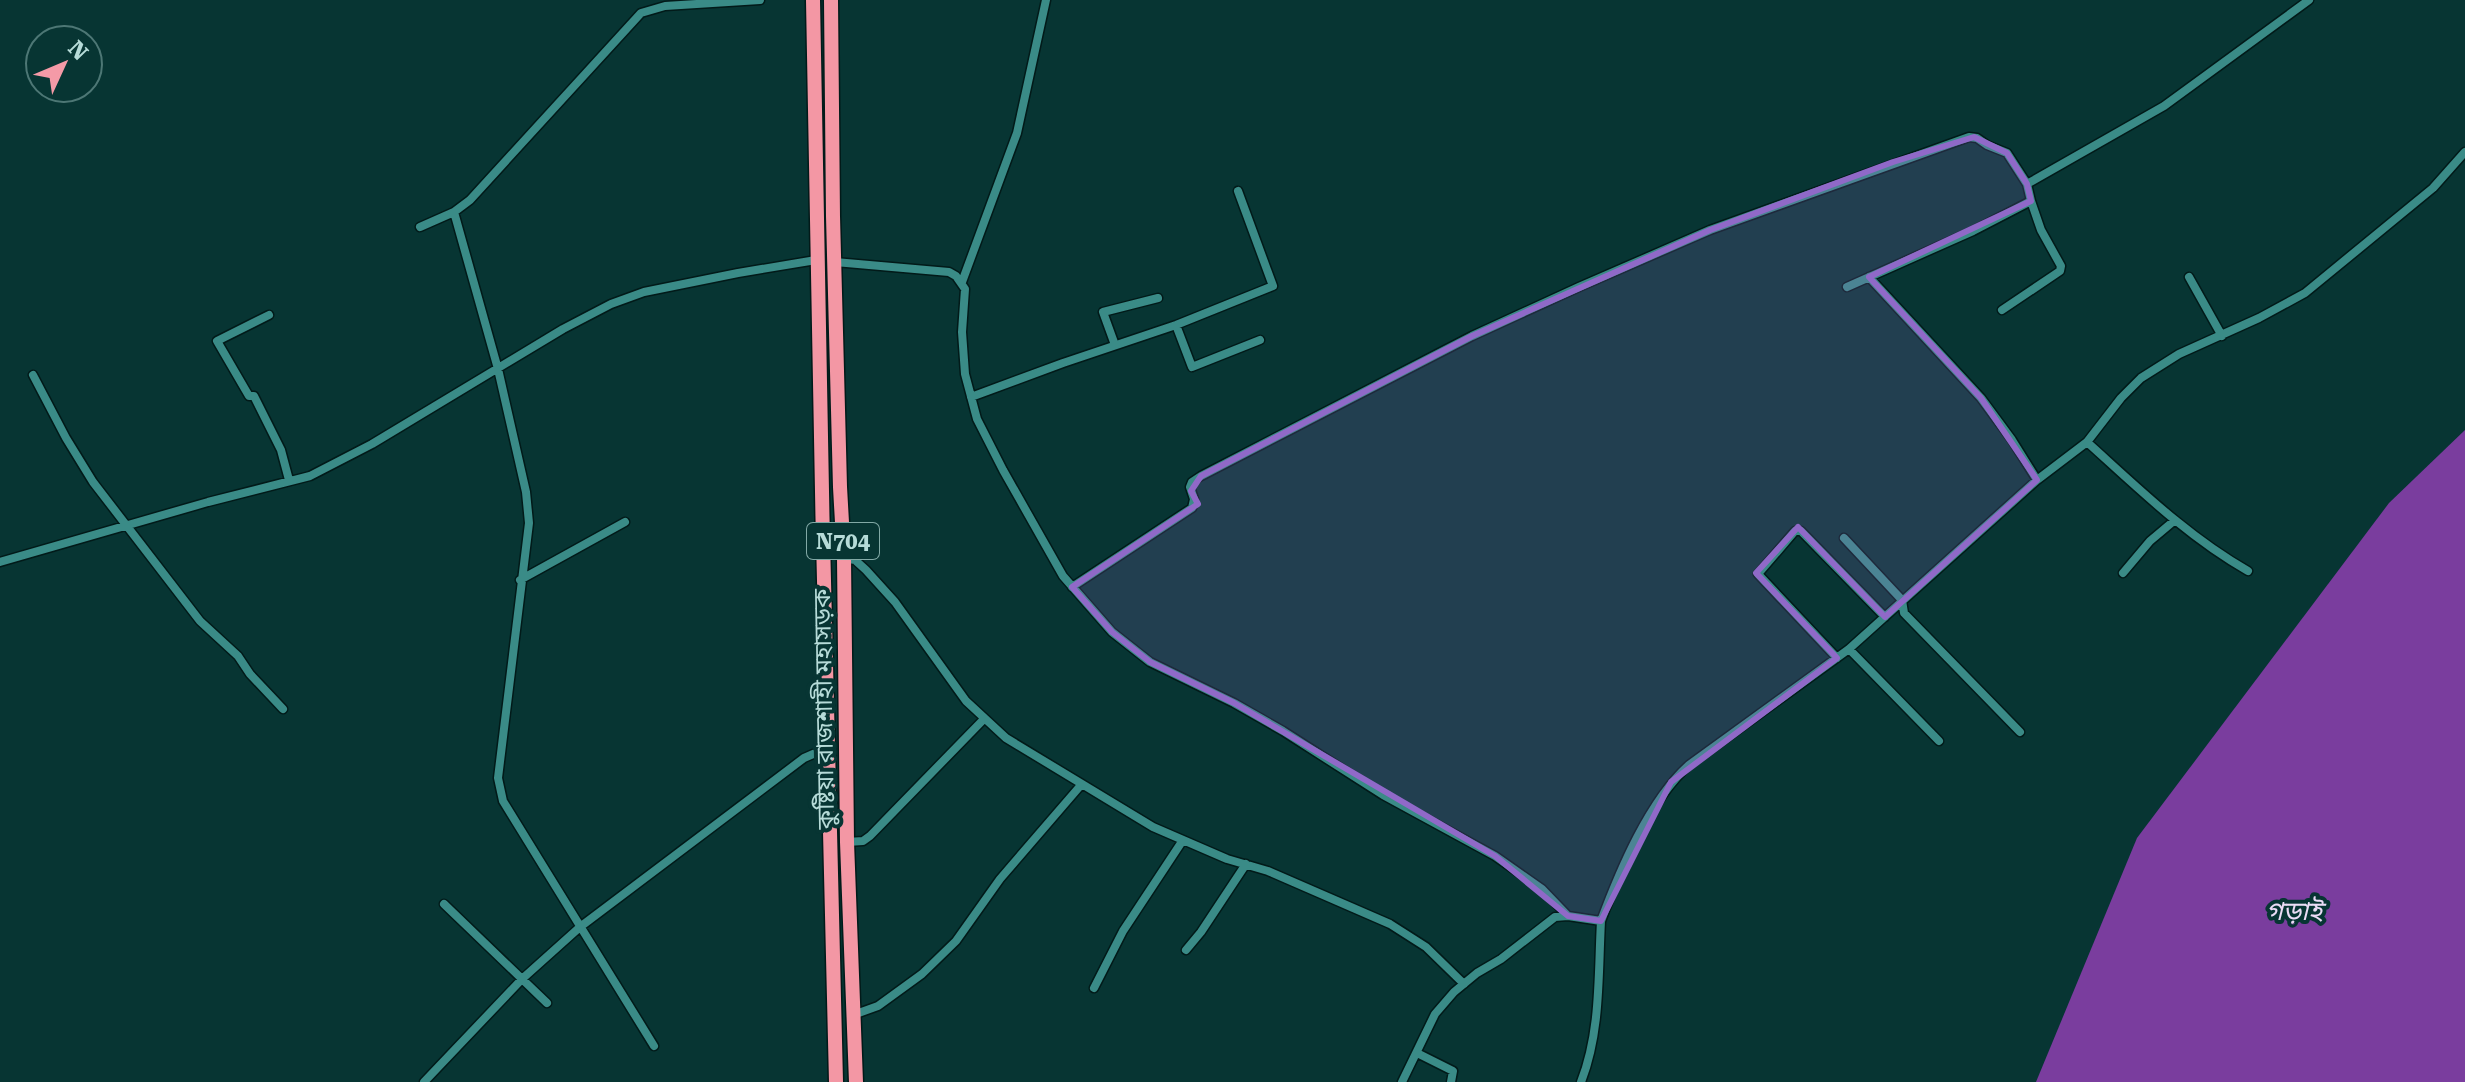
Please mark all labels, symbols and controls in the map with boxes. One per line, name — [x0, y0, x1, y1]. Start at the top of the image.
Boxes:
north arrow — [24, 24, 104, 104]
text: N — [63, 36, 93, 65]
road number: N704 — [807, 523, 879, 559]
street label: কুষ্টিয়া রাজশাহী মহাসড়ক — [808, 588, 840, 831]
water label: গড়াই — [2266, 896, 2327, 926]

